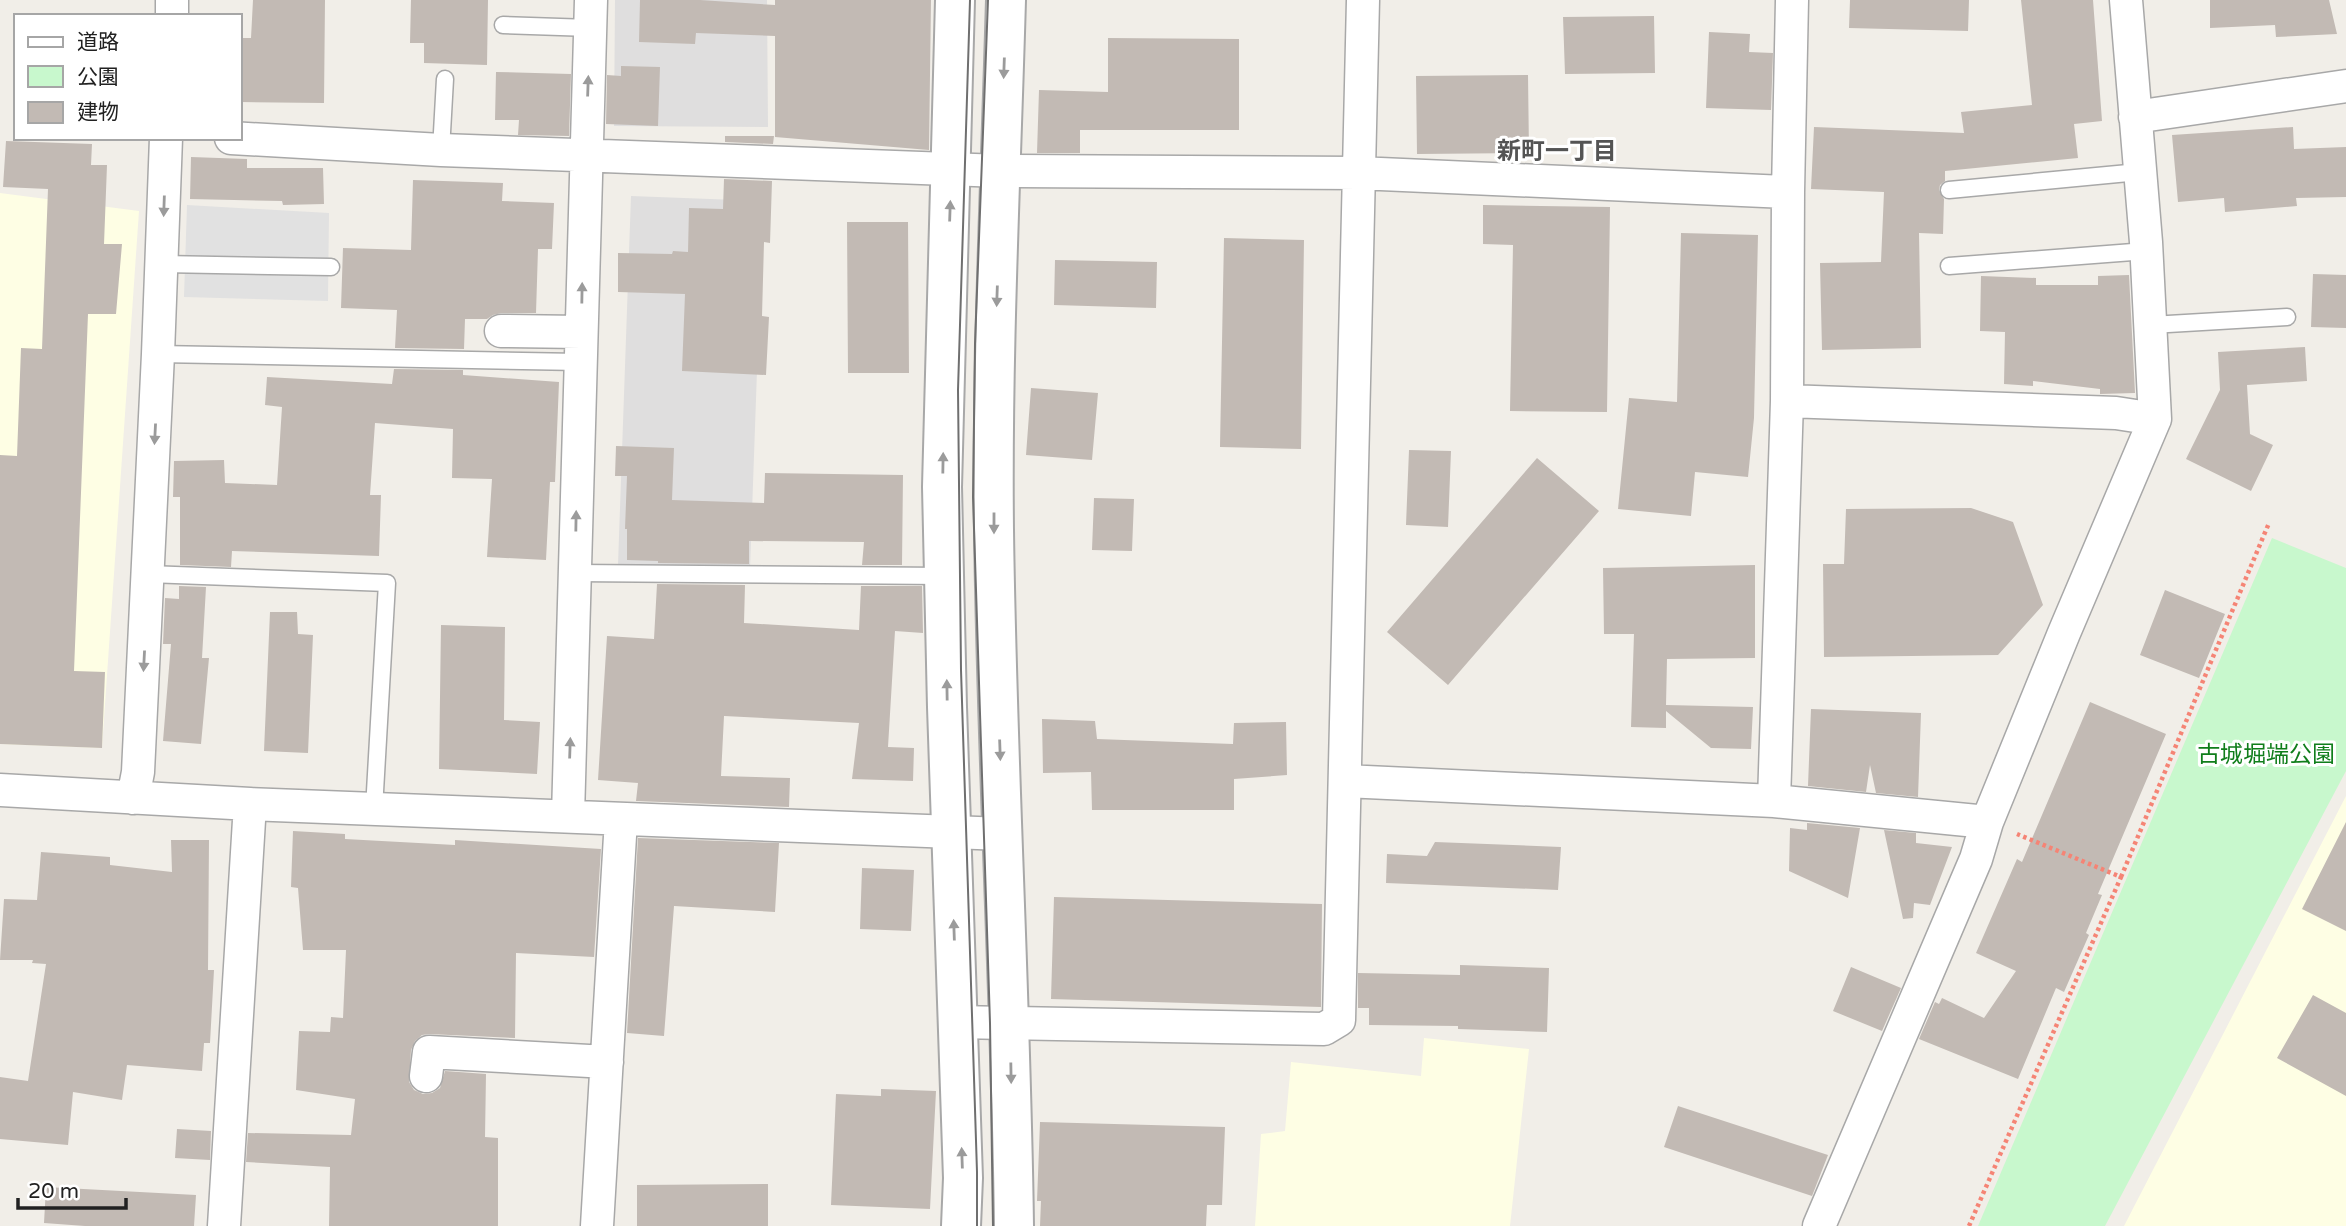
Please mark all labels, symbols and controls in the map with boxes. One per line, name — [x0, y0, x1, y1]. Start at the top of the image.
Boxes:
legend — [14, 14, 242, 140]
text: 道路 — [77, 30, 119, 55]
one-way arrow — [998, 57, 1009, 79]
text: 公園 — [77, 65, 119, 90]
one-way arrow — [582, 74, 593, 96]
text: 建物 — [77, 100, 119, 125]
district label: 新町一丁目 — [1497, 137, 1617, 166]
one-way arrow — [158, 196, 169, 218]
one-way arrow — [944, 200, 955, 222]
one-way arrow — [576, 282, 588, 304]
one-way arrow — [992, 285, 1003, 307]
one-way arrow — [149, 423, 160, 445]
one-way arrow — [937, 451, 949, 473]
one-way arrow — [570, 509, 582, 531]
one-way arrow — [988, 512, 1000, 534]
one-way arrow — [138, 650, 149, 672]
one-way arrow — [941, 679, 952, 701]
one-way arrow — [564, 737, 576, 759]
one-way arrow — [995, 740, 1006, 762]
park label: 古城堀端公園 — [2197, 741, 2335, 769]
one-way arrow — [949, 919, 960, 941]
one-way arrow — [1005, 1062, 1017, 1084]
one-way arrow — [956, 1147, 968, 1169]
scale bar — [18, 1166, 126, 1210]
text: 20 m — [28, 1179, 79, 1204]

